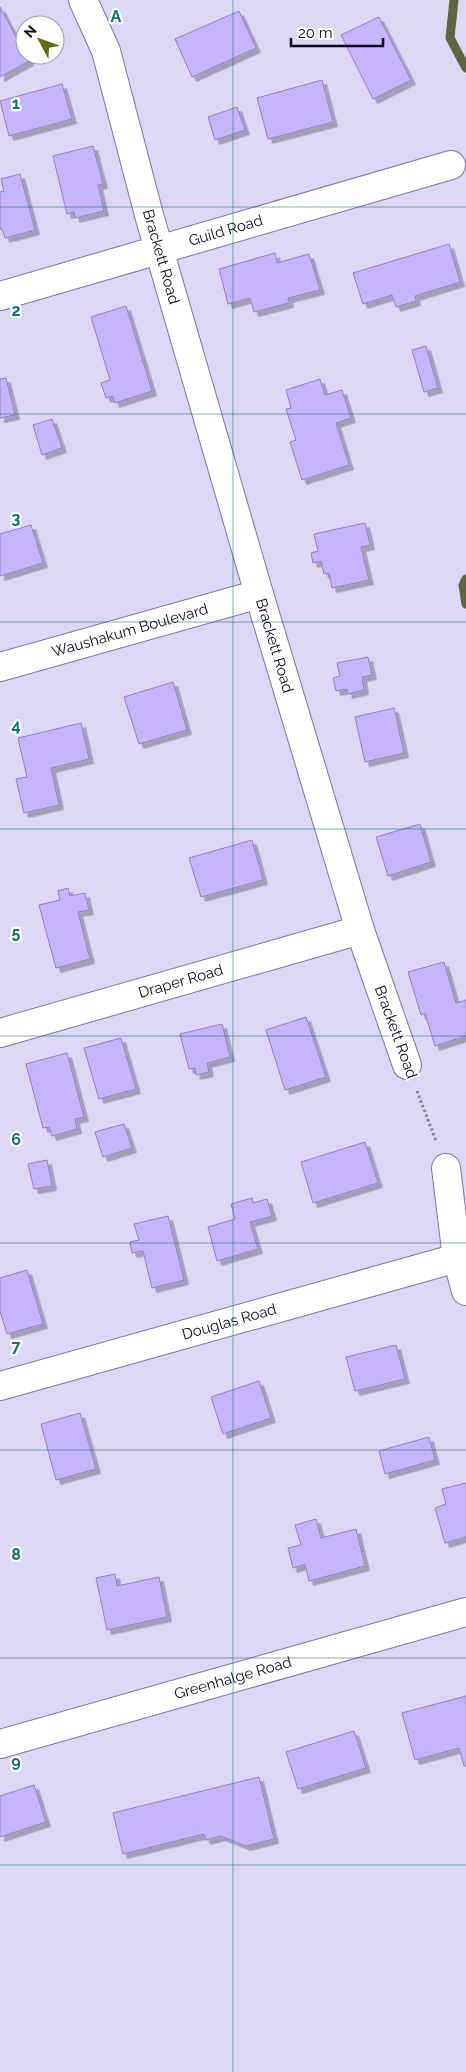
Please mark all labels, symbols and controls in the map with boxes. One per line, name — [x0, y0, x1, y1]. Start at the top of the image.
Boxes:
text: A — [111, 7, 122, 26]
north arrow — [15, 15, 65, 65]
scale bar — [291, 15, 384, 47]
text: N — [21, 22, 40, 41]
text: 20 m — [298, 24, 333, 42]
text: 1 — [12, 94, 20, 113]
street label: Brackett Road — [139, 207, 183, 306]
street label: Guild Road — [187, 211, 265, 250]
text: 2 — [11, 301, 21, 320]
text: 3 — [12, 509, 21, 528]
street label: Brackett Road — [252, 596, 297, 695]
street label: Waushakum Boulevard — [50, 600, 210, 661]
text: 4 — [11, 716, 21, 735]
text: 5 — [12, 923, 21, 942]
street label: Draper Road — [136, 961, 225, 1002]
street label: Brackett Road — [371, 983, 421, 1081]
text: 6 — [11, 1130, 21, 1149]
street label: Douglas Road — [180, 1300, 278, 1344]
text: 7 — [12, 1337, 21, 1356]
text: 8 — [11, 1545, 21, 1564]
street label: Greenhalge Road — [172, 1653, 294, 1703]
text: 9 — [11, 1752, 21, 1771]

